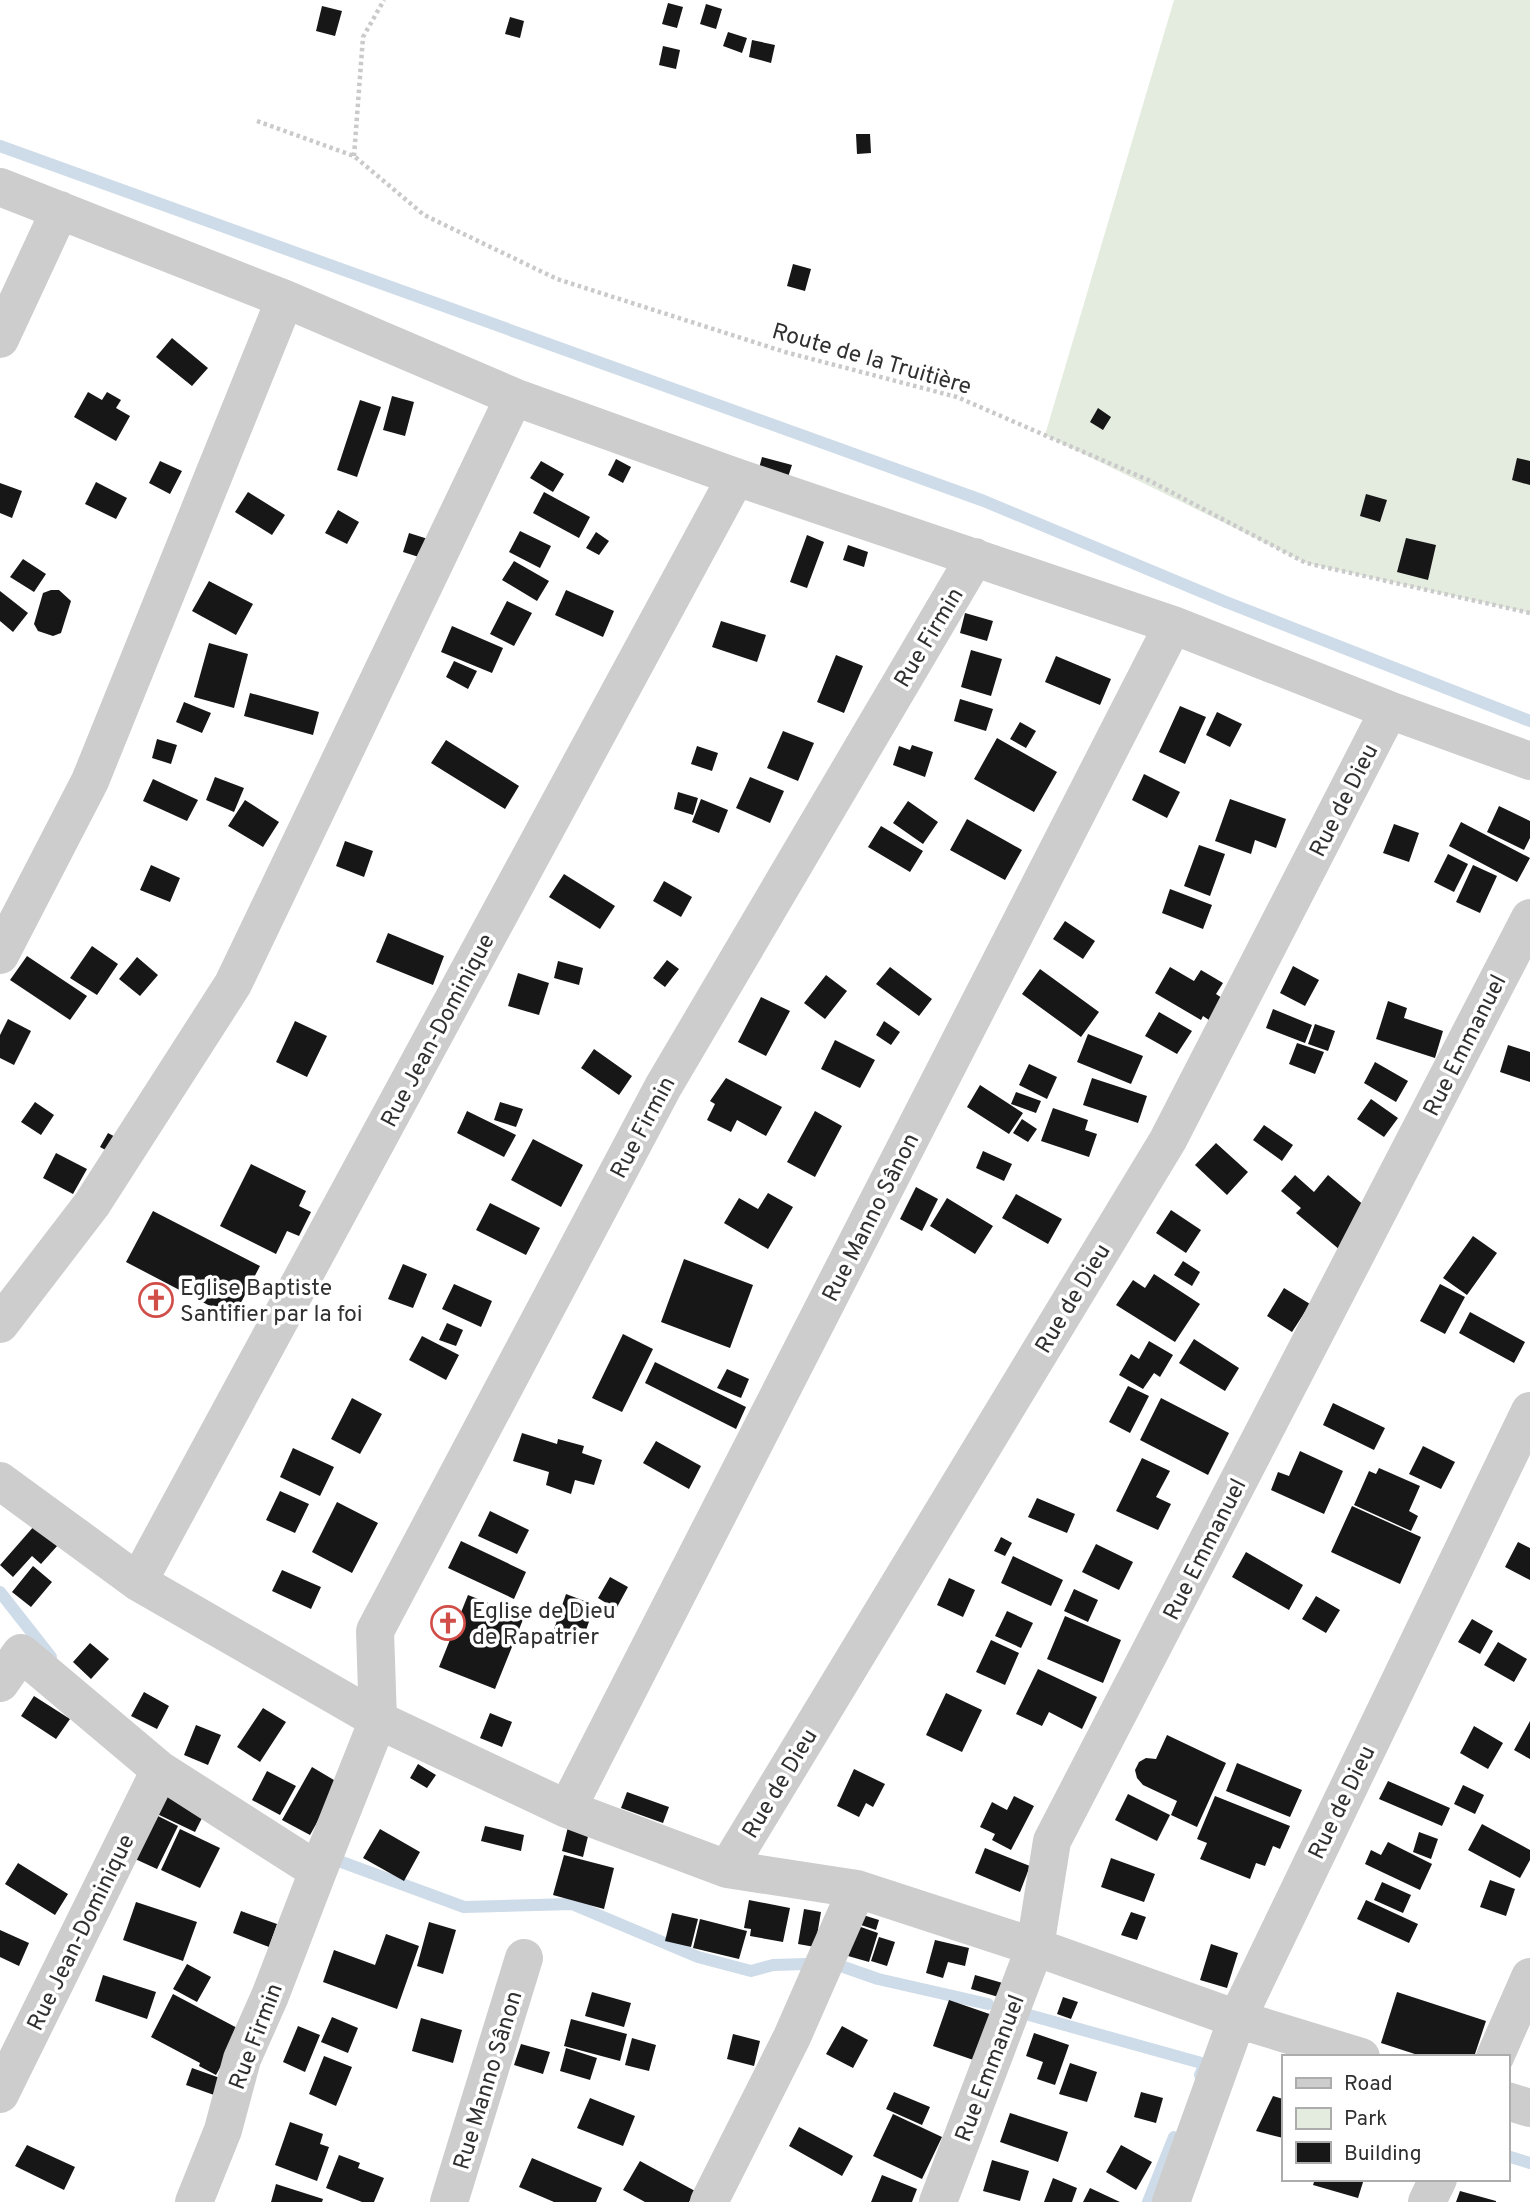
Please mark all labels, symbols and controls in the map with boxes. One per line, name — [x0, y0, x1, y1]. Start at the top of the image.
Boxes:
street label: Route de la Truitière — [768, 318, 974, 403]
street label: Rue Firmin — [889, 583, 971, 694]
street label: Rue de Dieu — [1304, 740, 1386, 863]
street label: Rue Jean-Dominique — [376, 929, 503, 1133]
street label: Rue Emmanuel — [1418, 970, 1514, 1122]
street label: Rue Firmin — [605, 1072, 683, 1184]
street label: Rue Manno Sânon — [817, 1129, 927, 1307]
street label: Rue de Dieu — [1030, 1239, 1118, 1360]
place label: Eglise Baptiste Santifier par la foi — [180, 1275, 363, 1330]
church icon: Eglise Baptiste Santifier par la foi — [137, 1281, 175, 1319]
street label: Rue Emmanuel — [1158, 1474, 1254, 1626]
place label: Eglise de Dieu de Rapatrier — [472, 1598, 616, 1653]
church icon: Eglise de Dieu de Rapatrier — [429, 1604, 467, 1642]
street label: Rue de Dieu — [737, 1724, 825, 1845]
street label: Rue de Dieu — [1303, 1741, 1383, 1865]
street label: Rue Jean-Dominique — [22, 1830, 142, 2036]
street label: Rue Firmin — [224, 1980, 291, 2094]
street label: Rue Manno Sânon — [448, 1988, 530, 2174]
street label: Rue Emmanuel — [950, 1991, 1033, 2147]
legend — [1282, 2055, 1509, 2181]
text: Road — [1344, 2071, 1393, 2098]
text: Park — [1344, 2106, 1387, 2133]
text: Building — [1344, 2141, 1422, 2168]

